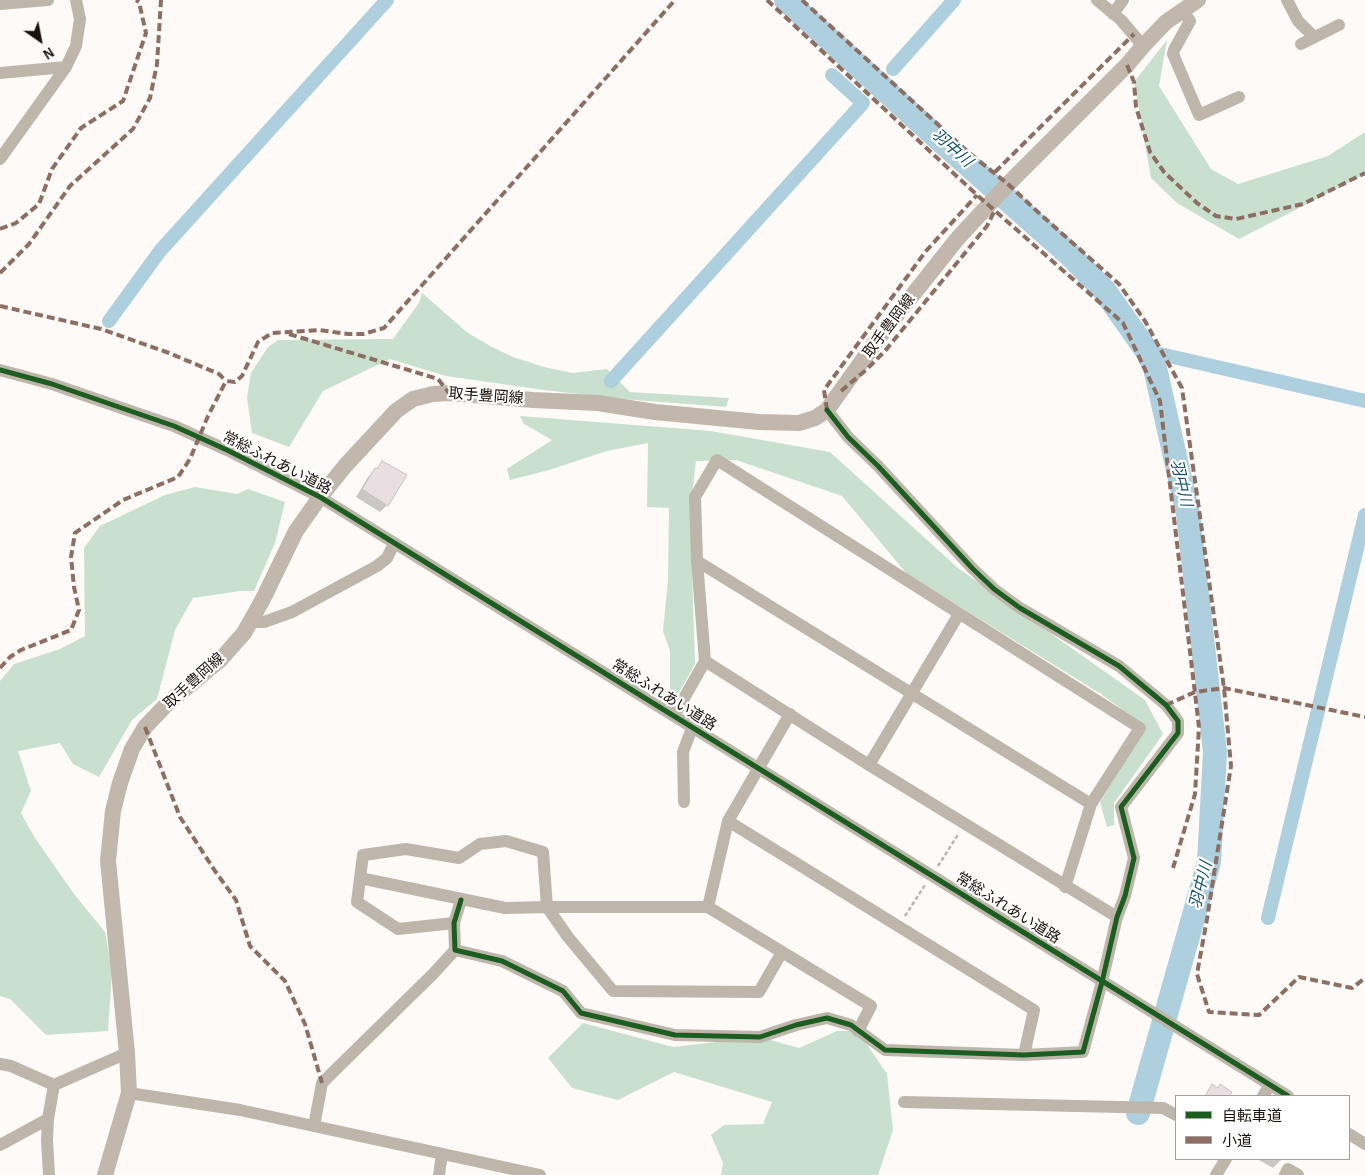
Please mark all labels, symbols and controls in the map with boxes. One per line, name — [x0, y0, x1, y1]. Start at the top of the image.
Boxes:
north arrow — [15, 15, 65, 65]
text: N — [40, 44, 56, 61]
water label: 羽中川 — [928, 125, 976, 171]
street label: 取手豊岡線 — [859, 291, 919, 361]
street label: 取手豊岡線 — [448, 384, 524, 408]
street label: 常総ふれあい道路 — [219, 428, 335, 498]
water label: 羽中川 — [1166, 457, 1196, 509]
street label: 取手豊岡線 — [160, 649, 228, 713]
street label: 常総ふれあい道路 — [608, 656, 720, 734]
water label: 羽中川 — [1186, 859, 1216, 911]
street label: 常総ふれあい道路 — [952, 869, 1064, 947]
legend — [1175, 1095, 1350, 1160]
text: 自転車道 — [1222, 1109, 1282, 1124]
text: 小道 — [1222, 1134, 1252, 1149]

